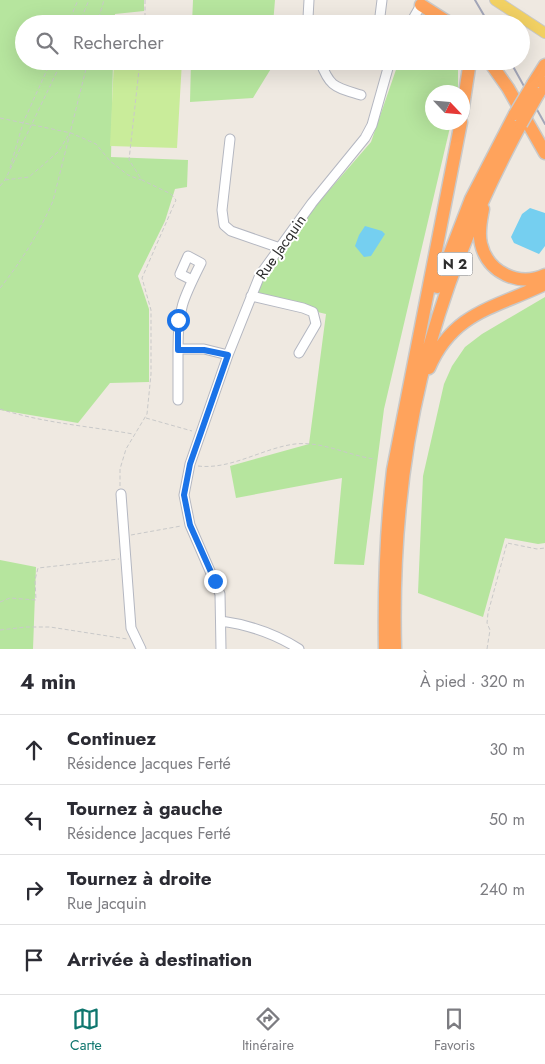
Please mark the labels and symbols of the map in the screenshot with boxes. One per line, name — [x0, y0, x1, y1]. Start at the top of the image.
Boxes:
north arrow — [425, 85, 470, 130]
street label: Rue Jacquin — [251, 210, 311, 284]
road number: N 2 — [438, 252, 472, 276]
route start — [167, 309, 190, 332]
route end — [204, 570, 227, 593]

